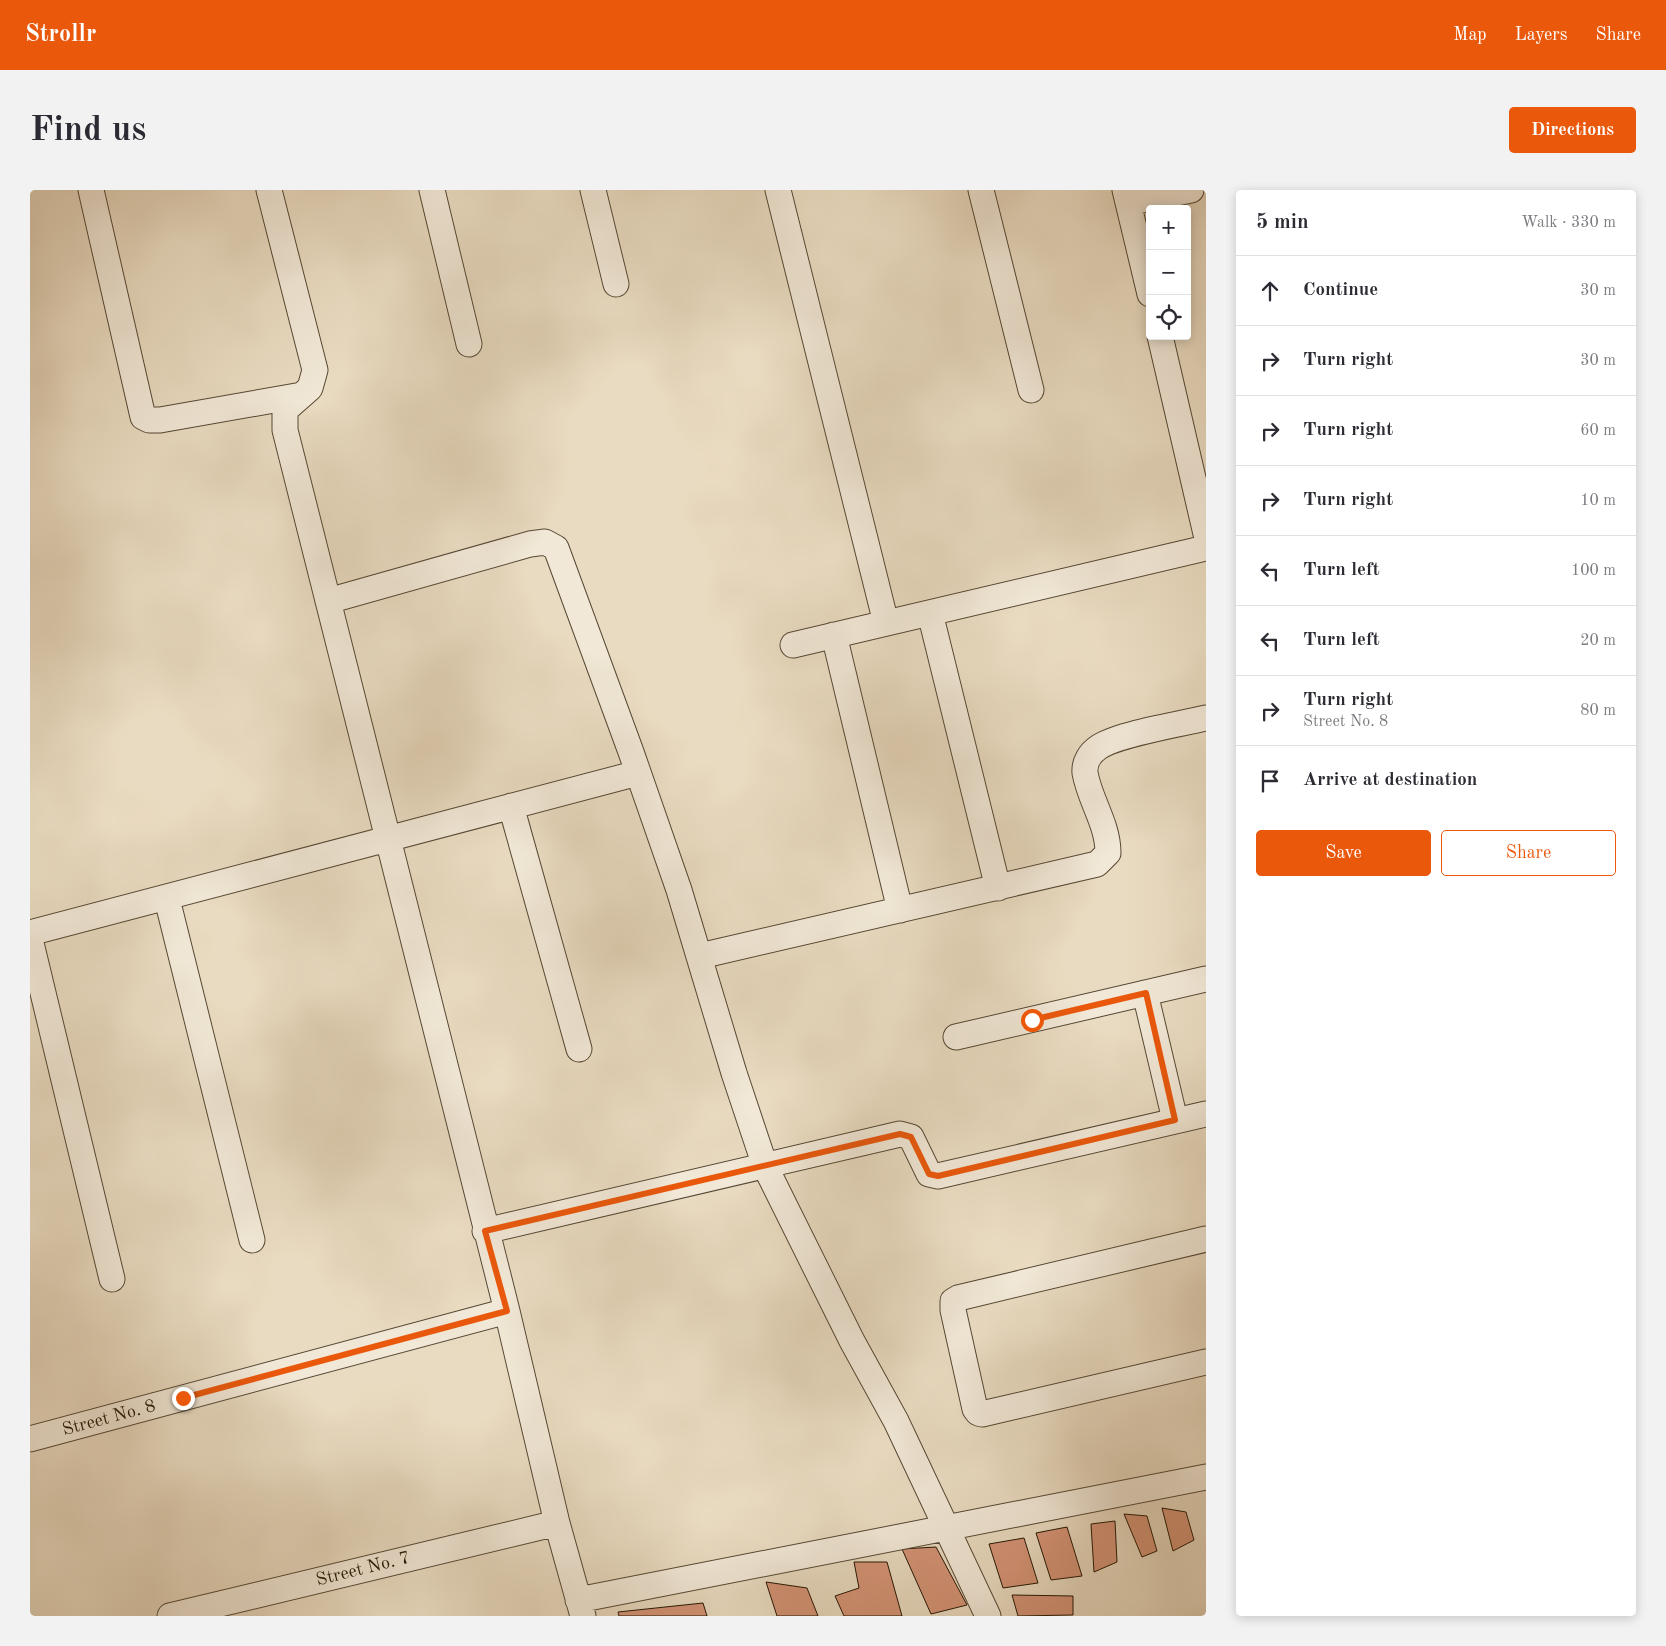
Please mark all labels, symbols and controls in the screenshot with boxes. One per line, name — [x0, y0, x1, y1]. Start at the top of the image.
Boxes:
text: Strollr — [25, 23, 96, 47]
text: Map — [1453, 26, 1487, 44]
text: Layers — [1515, 26, 1567, 44]
text: Share — [1595, 26, 1641, 44]
button: Directions — [1509, 107, 1636, 153]
text: Find us — [30, 113, 146, 148]
map controls — [1146, 205, 1191, 340]
button: + — [1146, 205, 1191, 250]
text: 5 min — [1256, 212, 1309, 233]
text: Walk · 330 m — [1521, 215, 1616, 231]
button: − — [1146, 250, 1191, 295]
icon: ahead — [1256, 277, 1284, 305]
text: Continue — [1303, 281, 1378, 300]
text: 30 m — [1580, 283, 1616, 299]
button: locate — [1146, 295, 1191, 340]
icon: right — [1256, 347, 1284, 375]
text: Turn right — [1303, 351, 1393, 370]
text: 30 m — [1580, 353, 1616, 369]
icon: right — [1256, 417, 1284, 445]
text: Turn right — [1303, 421, 1393, 440]
text: 60 m — [1580, 423, 1616, 439]
icon: right — [1256, 487, 1284, 515]
text: Turn right — [1303, 491, 1393, 510]
text: 10 m — [1580, 493, 1616, 509]
icon: left — [1256, 557, 1284, 585]
text: Turn left — [1303, 561, 1380, 580]
text: 100 m — [1571, 563, 1616, 579]
icon: left — [1256, 627, 1284, 655]
text: Turn left — [1303, 631, 1380, 650]
text: 20 m — [1580, 633, 1616, 649]
text: Turn right — [1303, 691, 1393, 710]
icon: right — [1256, 697, 1284, 725]
text: 80 m — [1580, 703, 1616, 719]
text: Street No. 8 — [1303, 714, 1388, 730]
icon: arrive — [1256, 767, 1284, 795]
text: Arrive at destination — [1303, 771, 1477, 790]
button: Save — [1256, 830, 1431, 876]
button: Share — [1441, 830, 1616, 876]
route start — [1021, 1009, 1044, 1032]
route end — [172, 1387, 195, 1410]
street label: Street No. 8 — [60, 1397, 158, 1439]
street label: Street No. 7 — [314, 1549, 412, 1589]

